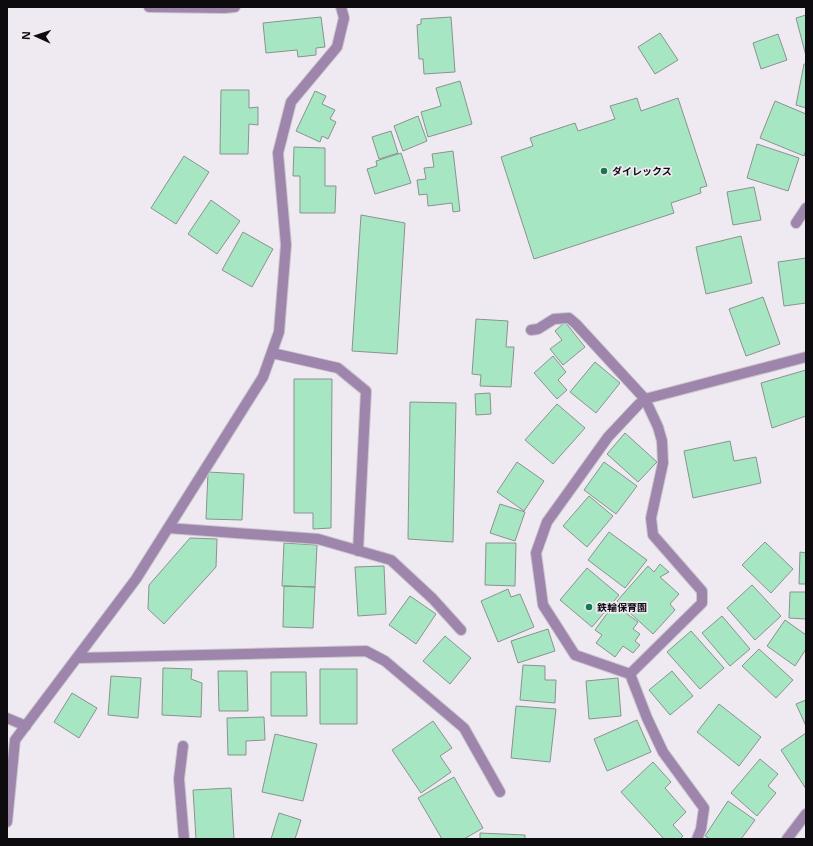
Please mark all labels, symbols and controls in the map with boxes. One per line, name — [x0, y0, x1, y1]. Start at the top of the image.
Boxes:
north arrow — [16, 16, 56, 56]
text: N — [18, 31, 33, 40]
place label: ダイレックス — [612, 164, 672, 178]
marker: ダイレックス — [599, 166, 609, 176]
place label: 鉄輪保育園 — [597, 600, 647, 614]
marker: 鉄輪保育園 — [584, 602, 594, 612]

